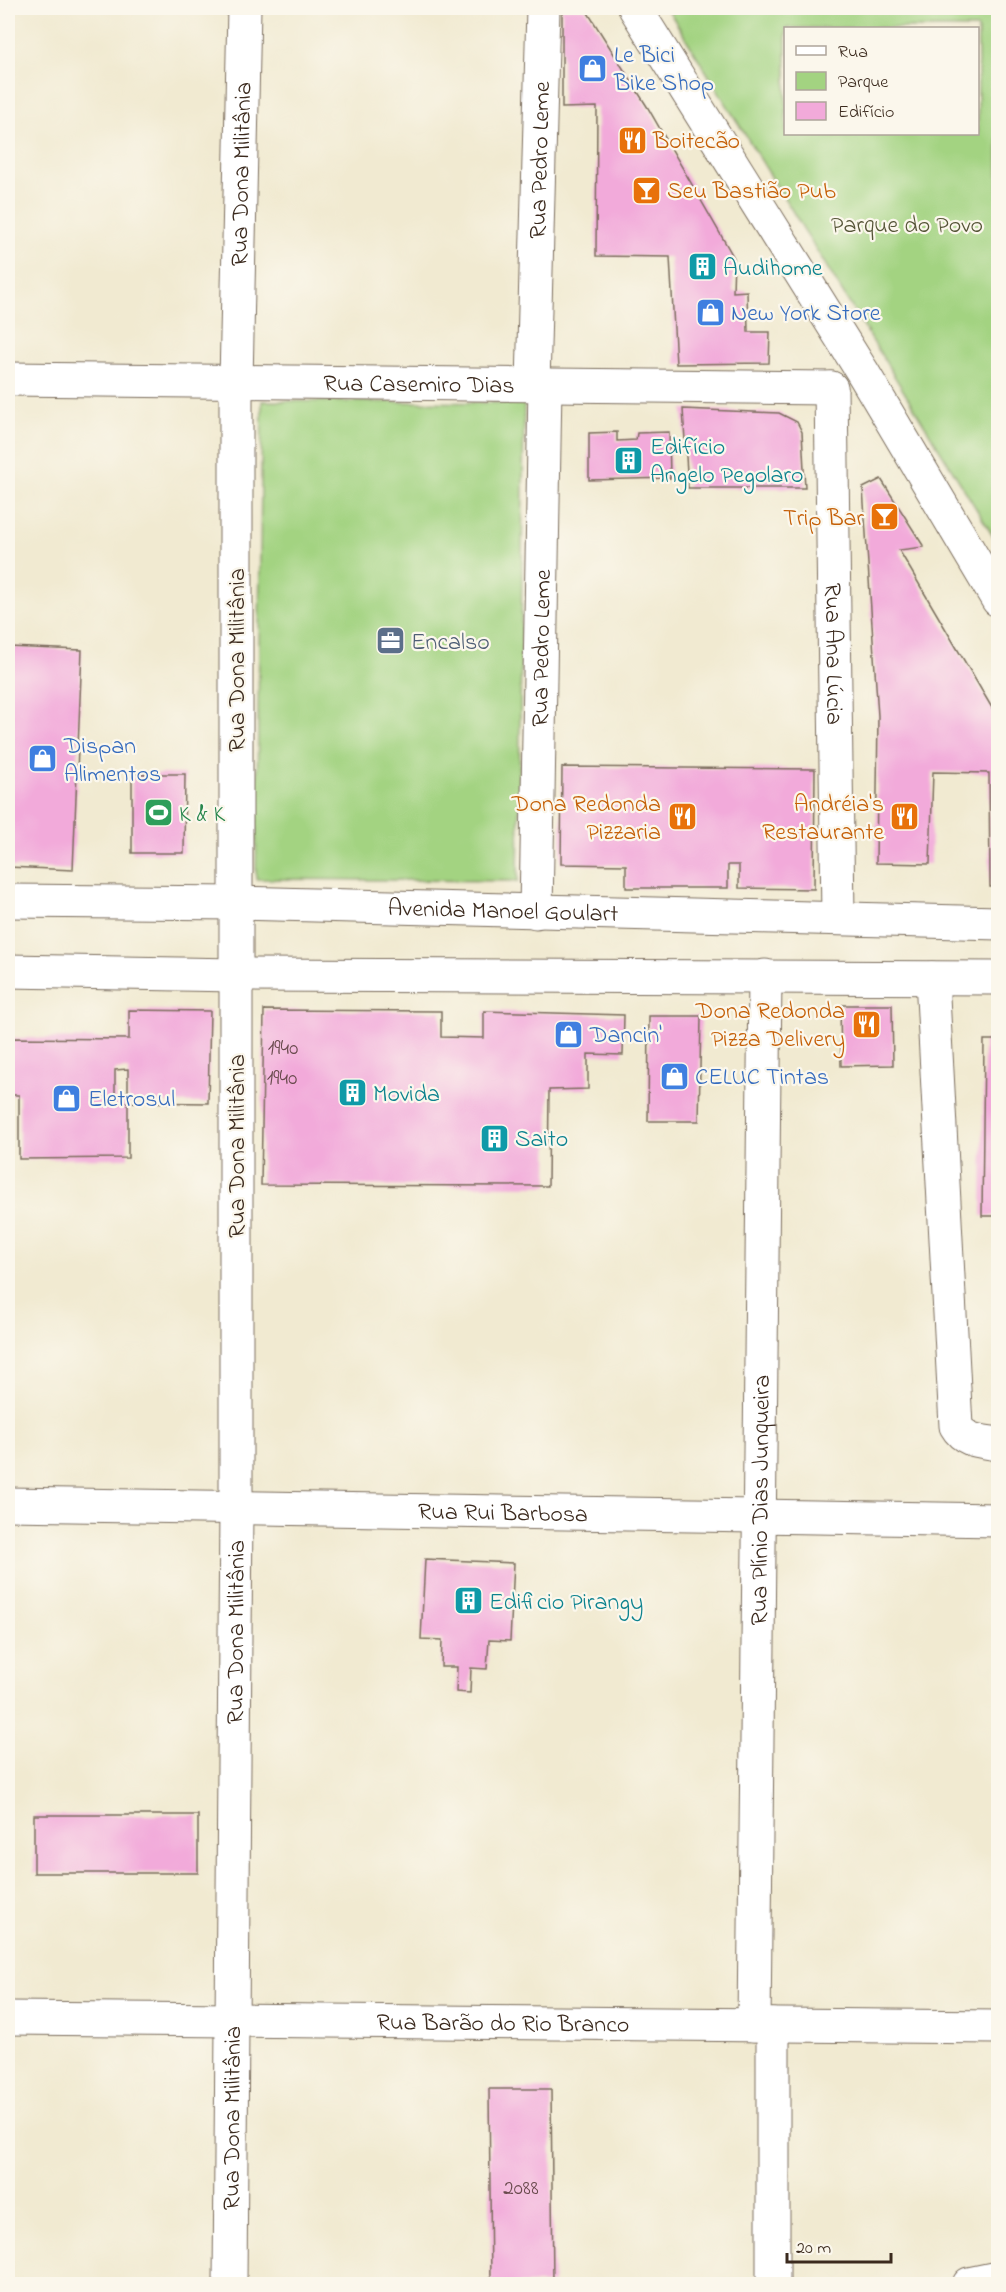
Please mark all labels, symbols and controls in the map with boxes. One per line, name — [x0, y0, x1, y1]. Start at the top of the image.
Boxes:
legend — [784, 27, 979, 135]
place label: Le Bici Bike Shop — [613, 39, 714, 102]
text: Rua — [838, 40, 868, 66]
shop icon: Le Bici Bike Shop — [577, 52, 609, 84]
text: Parque — [838, 70, 889, 96]
street label: Rua Pedro Leme — [522, 81, 561, 239]
street label: Rua Dona Militânia — [223, 82, 262, 267]
text: Edifício — [838, 100, 894, 126]
restaurant icon: Boitecão — [616, 124, 648, 156]
place label: Boitecão — [652, 125, 740, 160]
bar icon: Seu Bastião Pub — [630, 174, 662, 206]
place label: Seu Bastião Pub — [667, 175, 836, 210]
park label: Parque do Povo — [831, 209, 983, 244]
building icon: Audihome — [686, 251, 718, 283]
place label: Audihome — [723, 252, 823, 287]
shop icon: New York Store — [694, 296, 726, 328]
place label: New York Store — [731, 297, 881, 332]
street label: Rua Casemiro Dias — [323, 367, 515, 405]
place label: Edifício Angelo Pegolaro — [650, 431, 803, 494]
building icon: Edifício Angelo Pegolaro — [613, 444, 645, 476]
bar icon: Trip Bar — [869, 501, 901, 533]
place label: Trip Bar — [783, 502, 865, 537]
street label: Rua Dona Militânia — [221, 568, 256, 752]
street label: Rua Pedro Leme — [524, 569, 562, 727]
street label: Rua Ana Lúcia — [814, 583, 850, 725]
office icon: Encalso — [374, 625, 406, 657]
place label: Encalso — [411, 626, 490, 661]
place label: Dispan Alimentos — [63, 730, 161, 793]
shop icon: Dispan Alimentos — [27, 743, 59, 775]
place label: Dona Redonda Pizzaria — [511, 788, 661, 851]
place label: Andréia's Restaurante — [762, 788, 884, 851]
sports icon: K & K — [142, 797, 174, 829]
place label: K & K — [179, 798, 226, 833]
restaurant icon: Dona Redonda Pizzaria — [666, 801, 698, 833]
restaurant icon: Andréia's Restaurante — [889, 801, 921, 833]
street label: Avenida Manoel Goulart — [387, 892, 619, 933]
place label: Dona Redonda Pizza Delivery — [695, 995, 845, 1059]
restaurant icon: Dona Redonda Pizza Delivery — [850, 1008, 882, 1040]
shop icon: Dancin' — [553, 1018, 585, 1050]
place label: Dancin' — [589, 1019, 662, 1054]
house number: 1940 — [268, 1034, 298, 1064]
street label: Rua Dona Militânia — [221, 1054, 256, 1238]
shop icon: CELUC Tintas — [658, 1060, 690, 1092]
place label: CELUC Tintas — [695, 1061, 829, 1096]
house number: 1940 — [267, 1064, 297, 1094]
building icon: Movida — [336, 1077, 368, 1109]
place label: Movida — [373, 1078, 440, 1113]
shop icon: Eletrosul — [51, 1082, 83, 1114]
place label: Eletrosul — [88, 1083, 175, 1118]
building icon: Saito — [478, 1122, 510, 1154]
place label: Saito — [515, 1123, 568, 1158]
street label: Rua Plínio Dias Junqueira — [743, 1374, 781, 1626]
street label: Rua Rui Barbosa — [418, 1496, 588, 1533]
street label: Rua Dona Militânia — [219, 1540, 256, 1724]
building icon: Edificio Pirangy — [452, 1585, 484, 1617]
place label: Edificio Pirangy — [489, 1586, 643, 1622]
street label: Rua Barão do Rio Branco — [376, 2006, 629, 2044]
street label: Rua Dona Militânia — [216, 2026, 252, 2210]
house number: 2088 — [503, 2174, 539, 2204]
scale bar — [787, 2226, 890, 2264]
text: 20 m — [796, 2236, 831, 2262]

